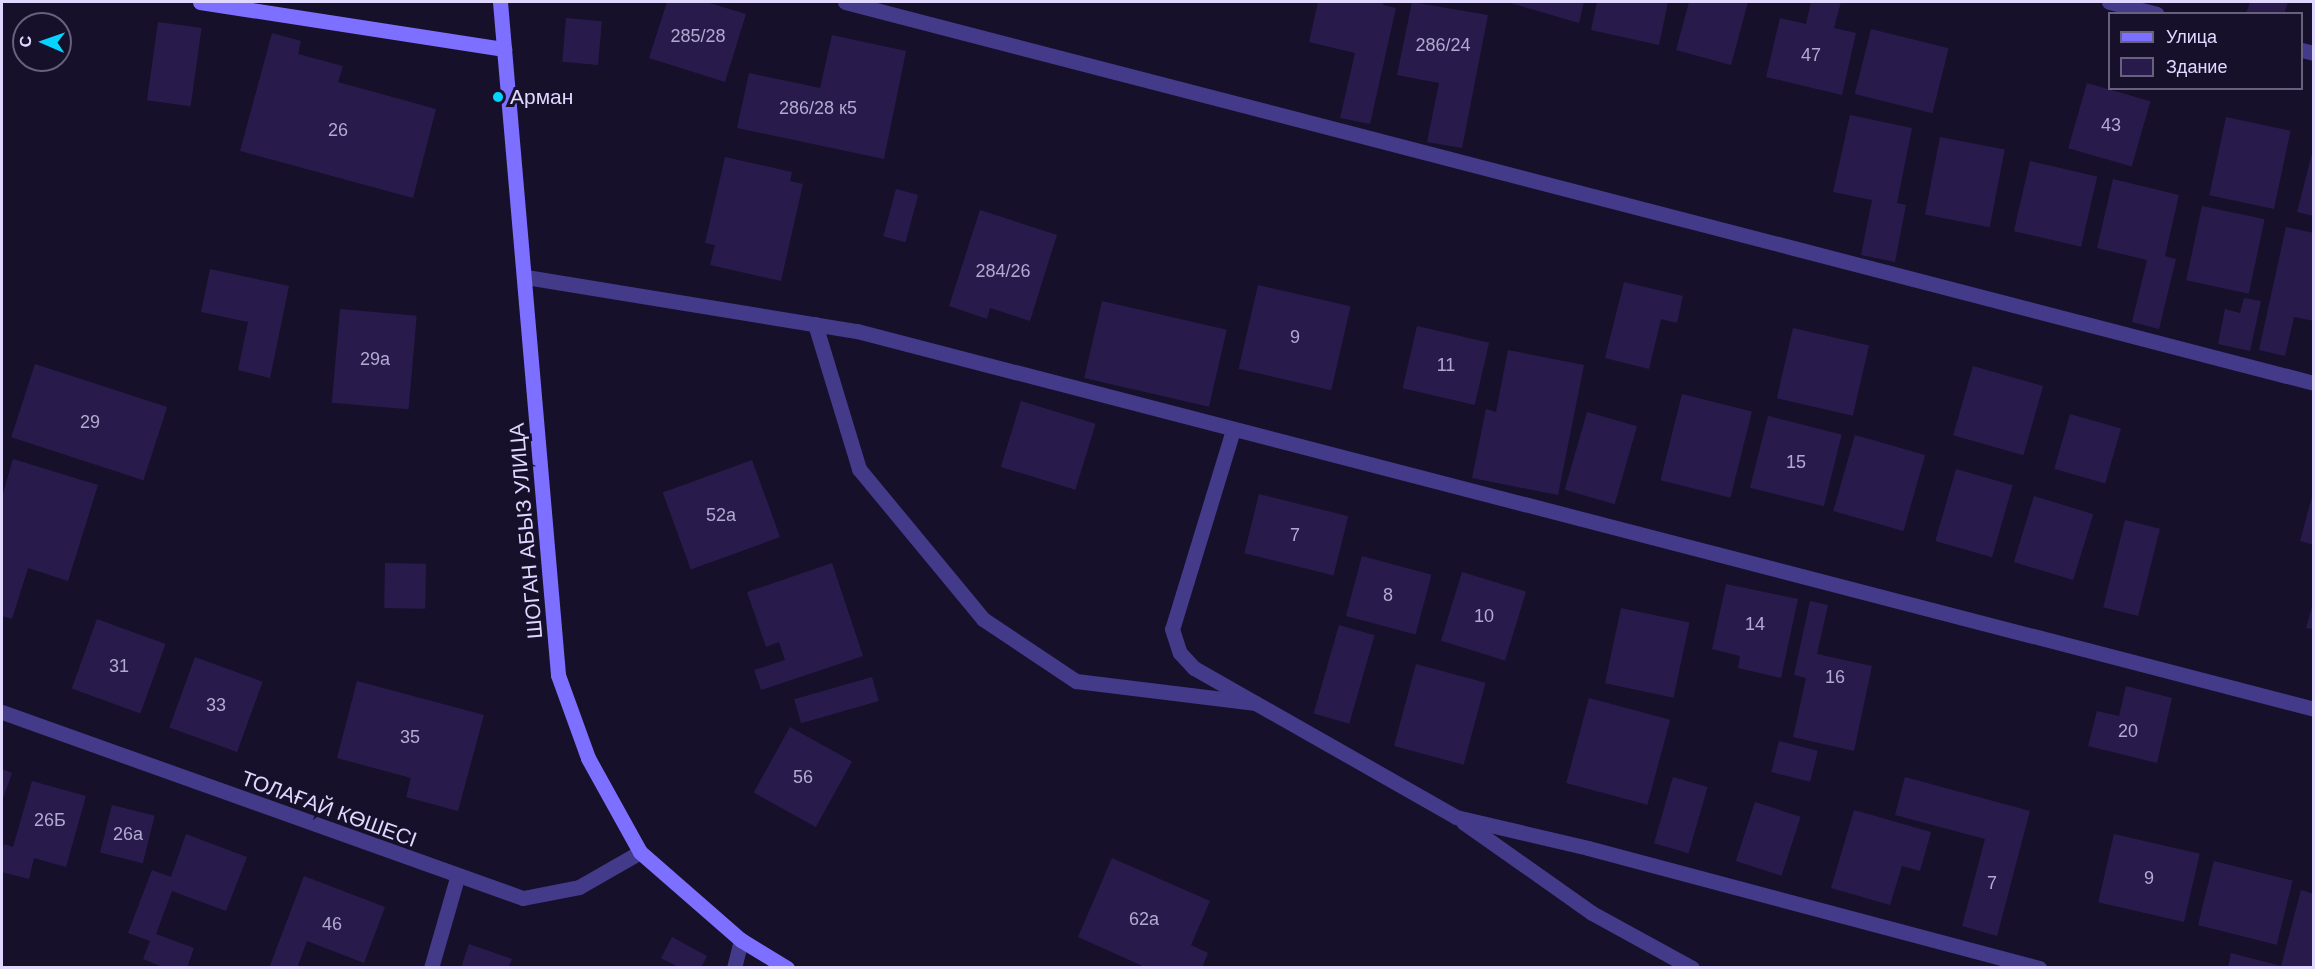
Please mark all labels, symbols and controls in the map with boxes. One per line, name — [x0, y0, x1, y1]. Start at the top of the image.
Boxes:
north arrow — [12, 12, 72, 72]
legend — [2108, 12, 2303, 90]
house number: 285/28 — [670, 25, 726, 47]
text: Улица — [2166, 27, 2217, 47]
house number: 286/24 — [1415, 34, 1471, 56]
text: С — [17, 35, 34, 47]
house number: 47 — [1801, 44, 1821, 66]
text: Здание — [2166, 57, 2227, 77]
place label: Арман — [510, 84, 573, 110]
marker: Арман — [491, 90, 505, 104]
house number: 286/28 к5 — [779, 97, 857, 119]
house number: 43 — [2101, 114, 2121, 136]
house number: 26 — [328, 119, 348, 141]
house number: 284/26 — [975, 260, 1031, 282]
house number: 9 — [1290, 326, 1300, 348]
house number: 29а — [360, 348, 390, 370]
house number: 11 — [1437, 354, 1455, 376]
house number: 29 — [80, 411, 100, 433]
street label: ШОГАН АБЫЗ УЛИЦА — [504, 422, 548, 640]
house number: 15 — [1786, 451, 1806, 473]
house number: 52а — [706, 504, 736, 526]
house number: 7 — [1290, 524, 1300, 546]
house number: 8 — [1383, 584, 1393, 606]
house number: 10 — [1474, 605, 1494, 627]
house number: 14 — [1745, 613, 1765, 635]
house number: 31 — [109, 655, 129, 677]
house number: 16 — [1825, 666, 1845, 688]
house number: 33 — [206, 694, 226, 716]
house number: 20 — [2118, 720, 2138, 742]
house number: 35 — [400, 726, 420, 748]
street label: ТОЛАҒАЙ КӨШЕСІ — [238, 766, 420, 852]
house number: 56 — [793, 766, 813, 788]
house number: 26Б — [34, 809, 66, 831]
house number: 26а — [113, 823, 143, 845]
house number: 9 — [2144, 867, 2154, 889]
house number: 7 — [1987, 872, 1997, 894]
house number: 62а — [1129, 908, 1159, 930]
house number: 46 — [322, 913, 342, 935]

